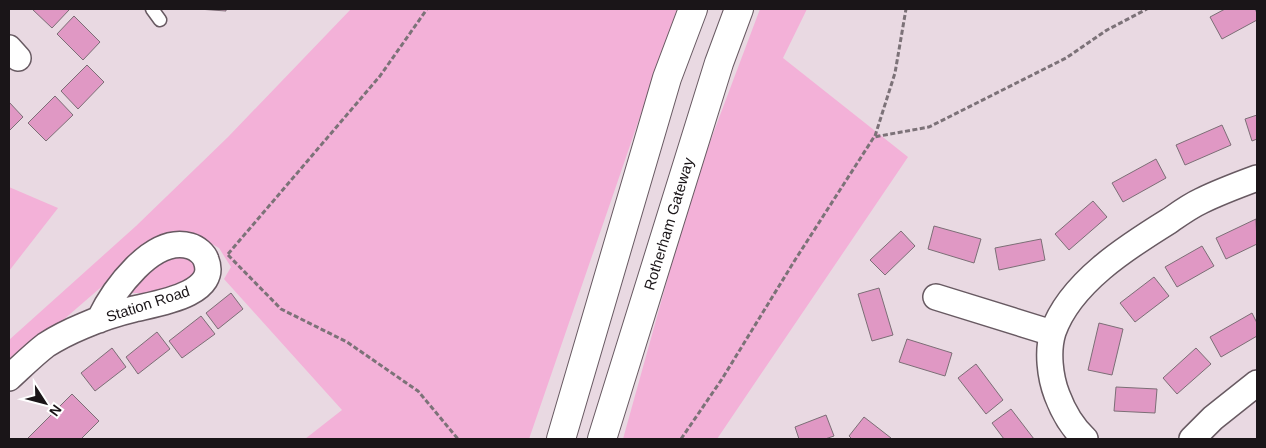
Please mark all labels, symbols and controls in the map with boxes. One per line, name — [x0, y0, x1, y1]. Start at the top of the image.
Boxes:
street label: Rotherham Gateway — [640, 155, 697, 292]
street label: Station Road — [104, 282, 192, 325]
north arrow — [20, 378, 70, 428]
text: N — [46, 402, 65, 419]

